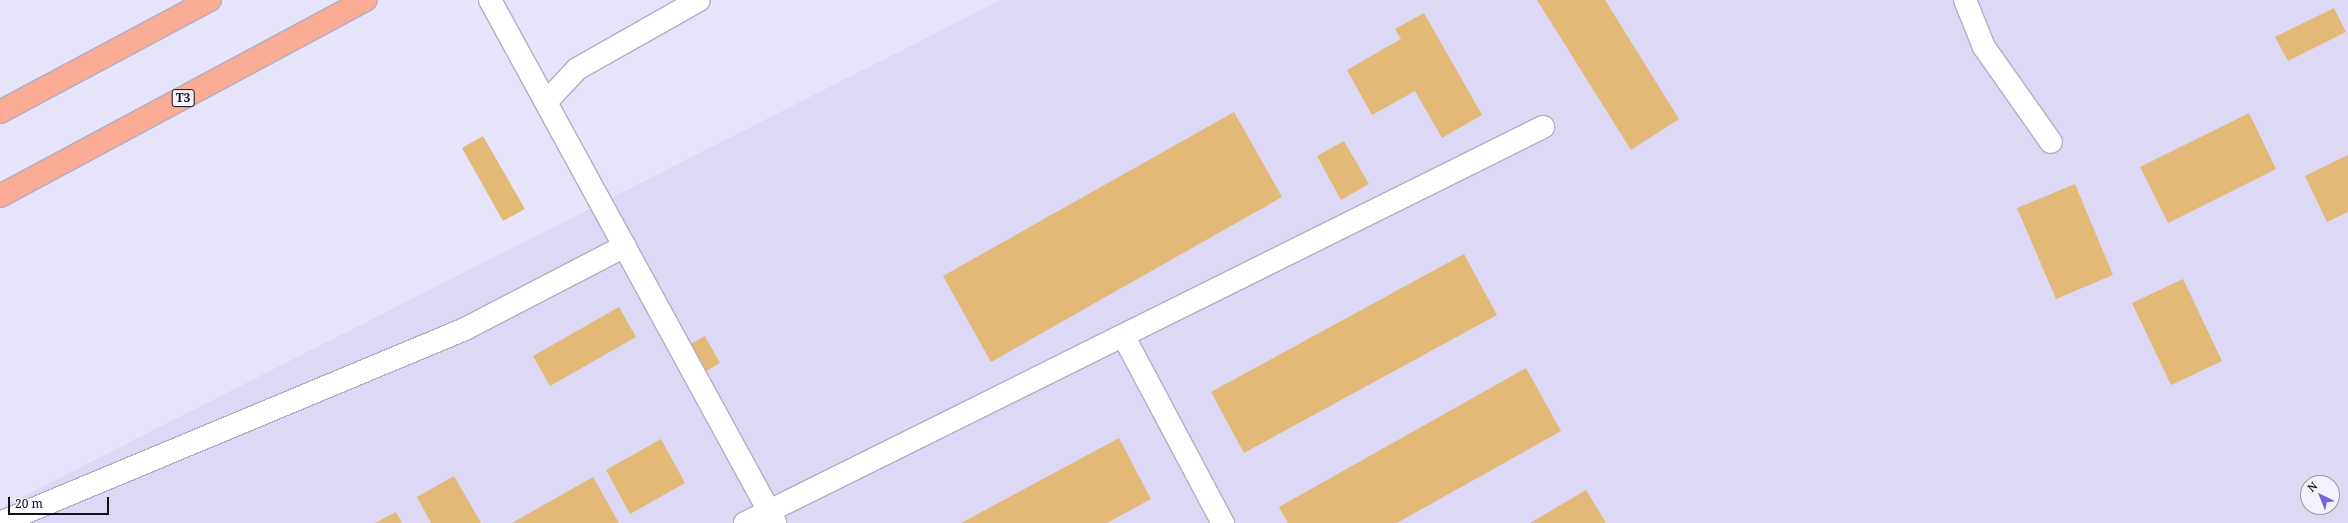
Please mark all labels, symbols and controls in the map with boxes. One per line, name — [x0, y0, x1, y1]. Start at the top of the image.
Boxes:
road number: T3 — [171, 88, 195, 108]
north arrow — [2300, 475, 2340, 515]
text: N — [2304, 478, 2320, 495]
scale bar — [10, 489, 111, 515]
text: 20 m — [15, 495, 43, 512]

